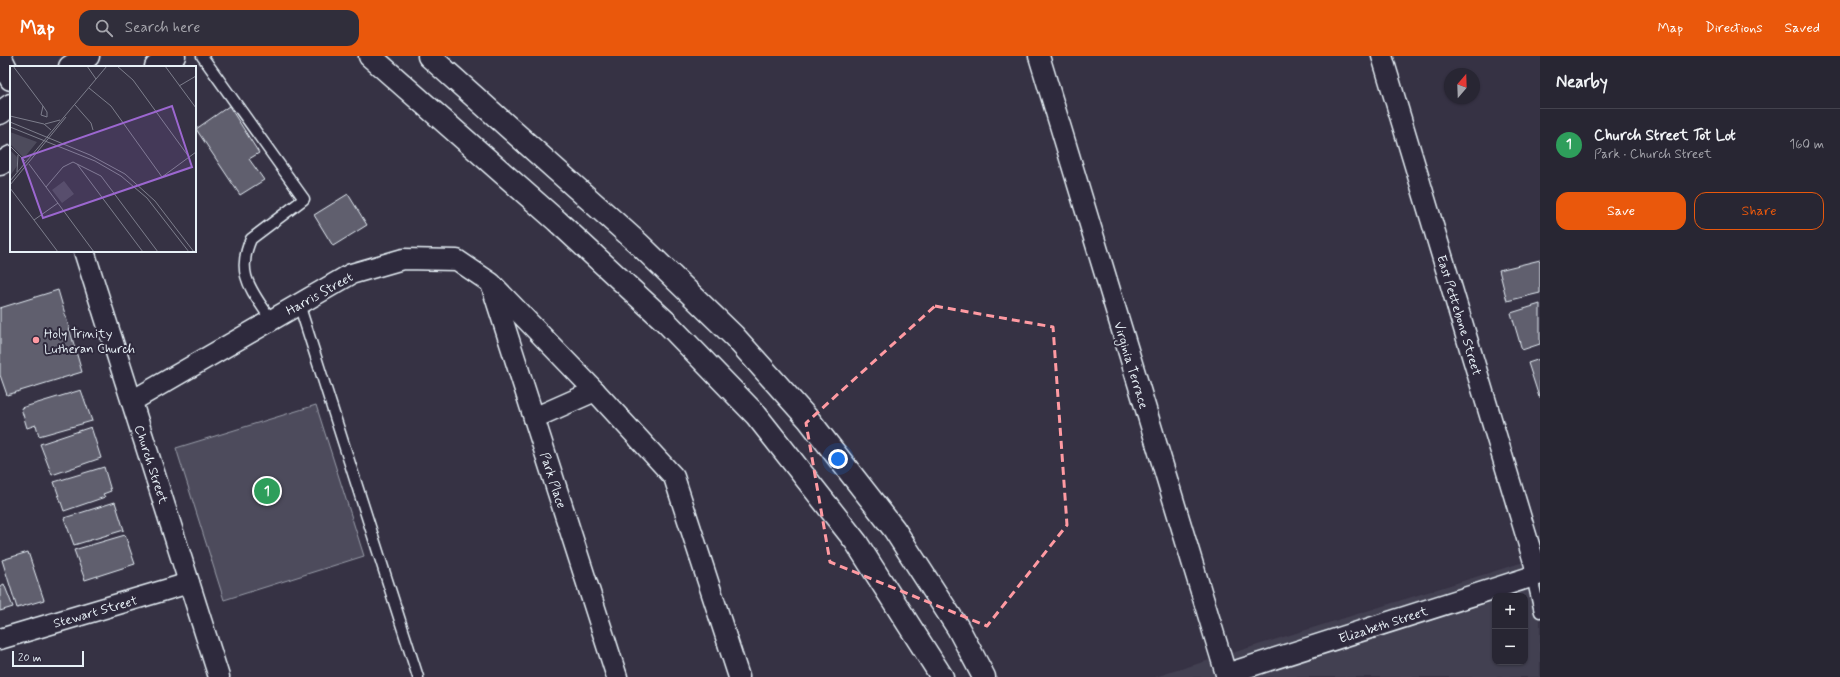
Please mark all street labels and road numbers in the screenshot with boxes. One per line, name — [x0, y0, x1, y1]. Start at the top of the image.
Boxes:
street label: East Pettebone Street — [1432, 253, 1485, 378]
street label: Harris Street — [283, 269, 356, 320]
street label: Virginia Terrace — [1108, 320, 1152, 411]
street label: Church Street — [130, 423, 171, 506]
street label: Park Place — [536, 450, 570, 511]
street label: Stewart Street — [51, 592, 139, 633]
street label: Elizabeth Street — [1337, 603, 1430, 648]

